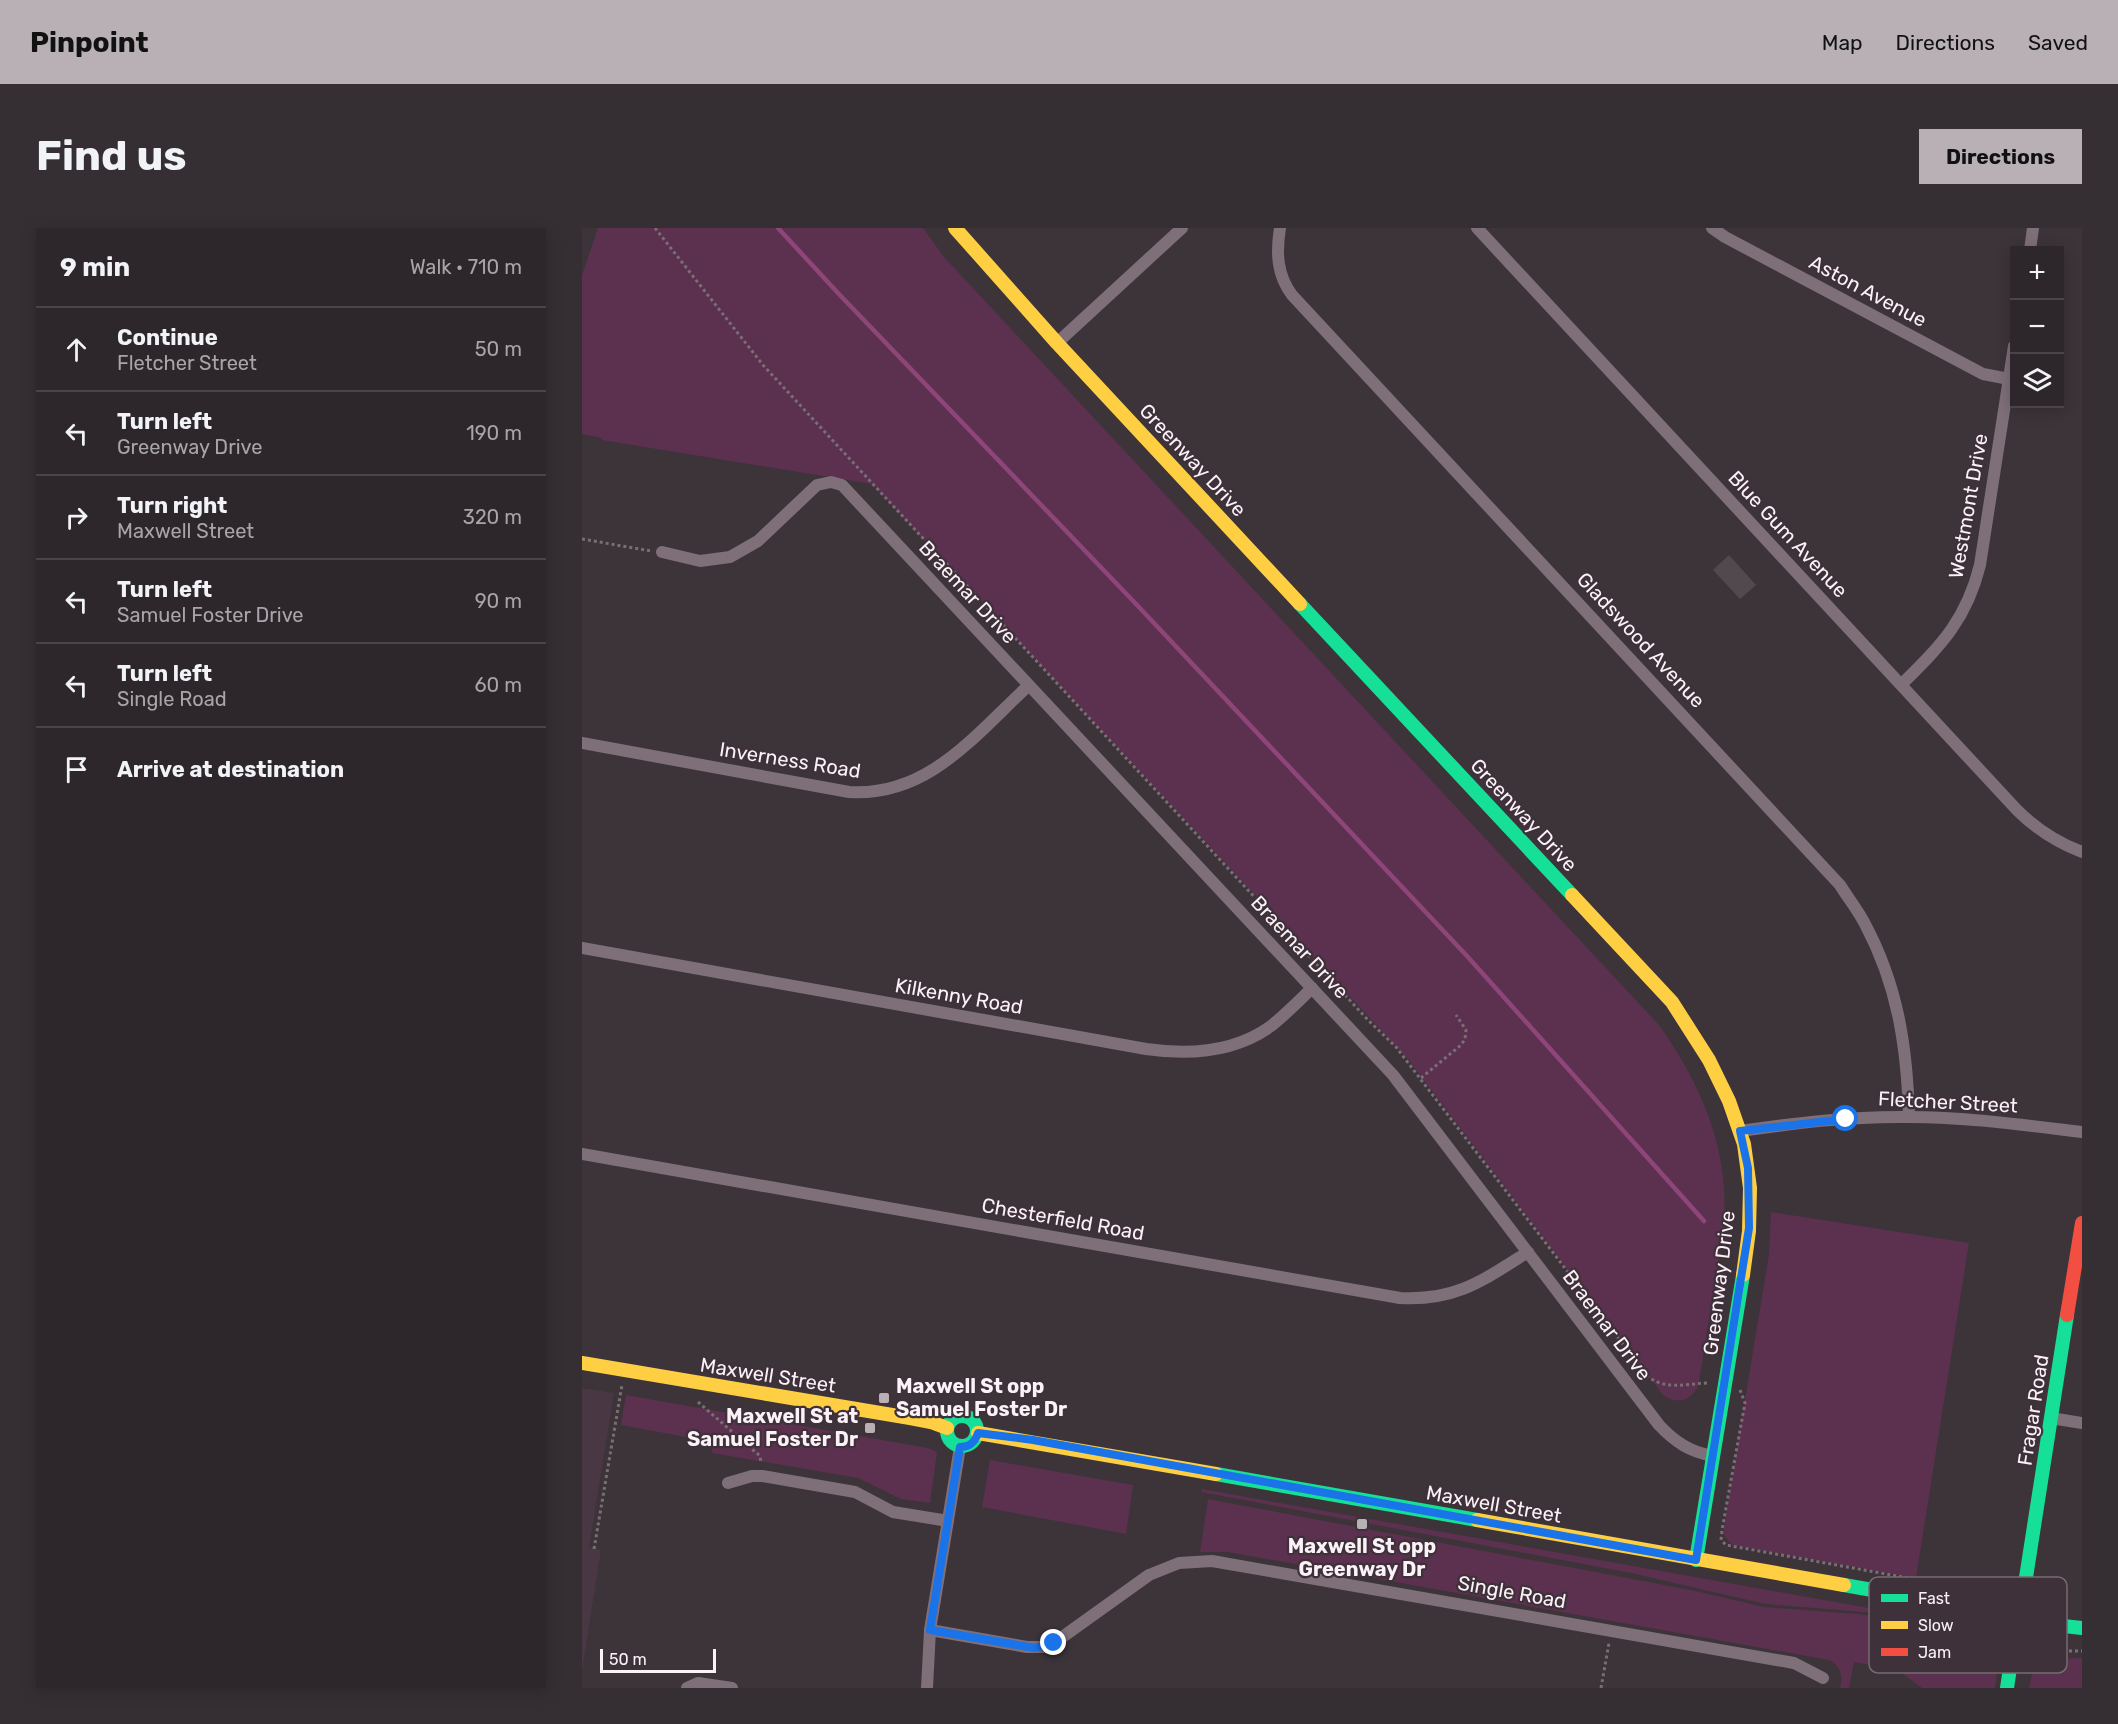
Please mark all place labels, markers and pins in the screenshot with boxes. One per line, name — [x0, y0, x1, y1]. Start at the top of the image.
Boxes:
place label: Maxwell St opp Samuel Foster Dr — [896, 1374, 1067, 1421]
marker: Maxwell St opp Samuel Foster Dr — [877, 1391, 891, 1405]
place label: Maxwell St at Samuel Foster Dr — [687, 1404, 858, 1451]
marker: Maxwell St at Samuel Foster Dr — [863, 1421, 877, 1435]
marker: Maxwell St opp Greenway Dr — [1355, 1517, 1369, 1531]
place label: Maxwell St opp Greenway Dr — [1288, 1534, 1436, 1581]

